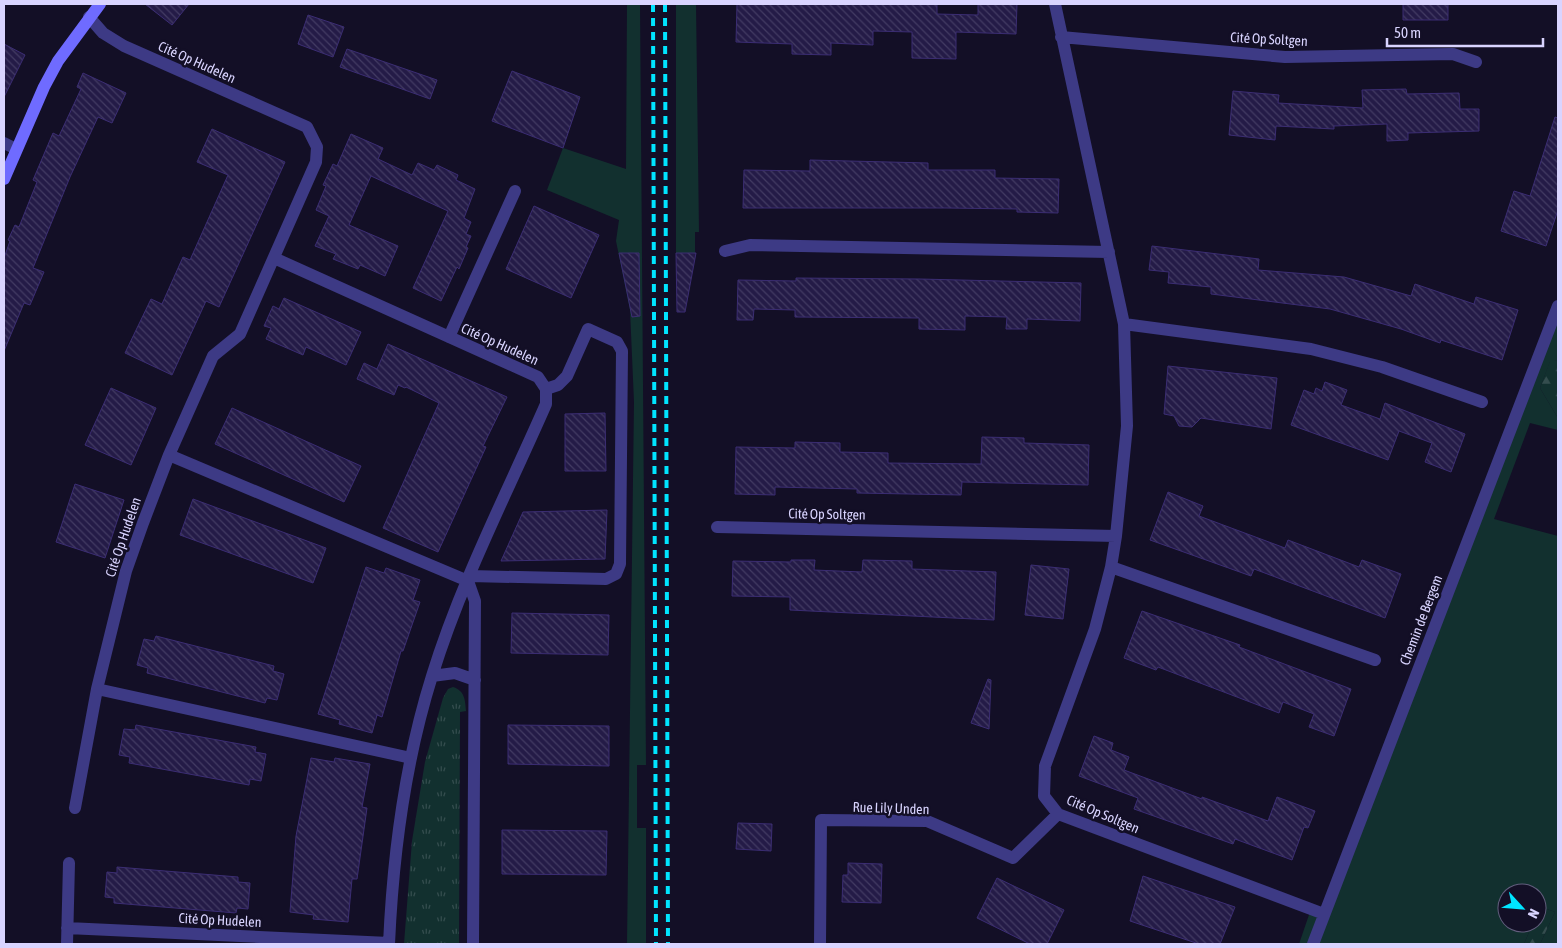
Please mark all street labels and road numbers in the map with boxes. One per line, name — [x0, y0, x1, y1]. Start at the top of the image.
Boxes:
street label: Cité Op Soltgen — [1230, 29, 1308, 49]
street label: Cité Op Hudelen — [156, 38, 238, 86]
street label: Cité Op Hudelen — [459, 320, 541, 368]
street label: Cité Op Hudelen — [102, 495, 144, 579]
street label: Cité Op Soltgen — [788, 505, 866, 523]
street label: Chemin de Bergem — [1396, 573, 1446, 667]
street label: Cité Op Soltgen — [1064, 791, 1142, 837]
street label: Rue Lily Unden — [852, 799, 930, 817]
street label: Cité Op Hudelen — [178, 910, 262, 930]

